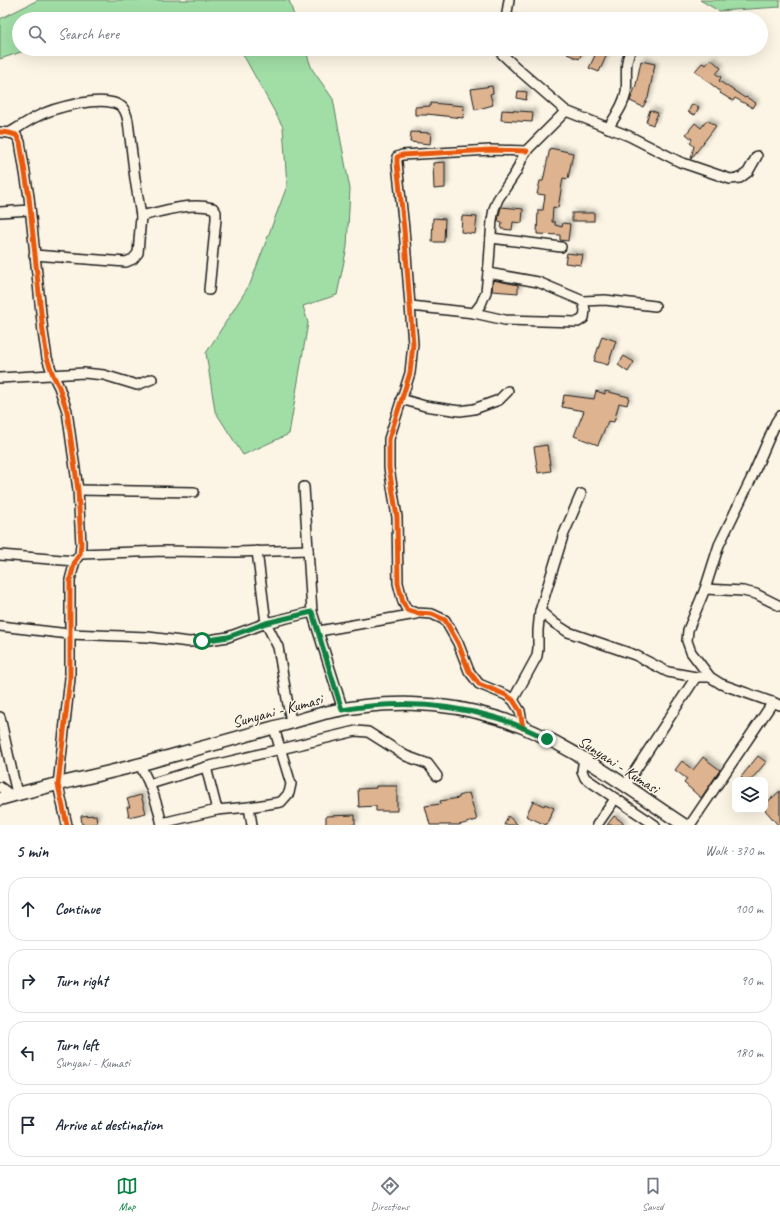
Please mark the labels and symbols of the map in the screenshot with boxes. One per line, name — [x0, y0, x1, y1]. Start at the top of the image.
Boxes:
route start — [193, 632, 211, 650]
street label: Sunyani - Kumasi — [230, 689, 326, 733]
route end — [538, 730, 556, 748]
street label: Sunyani - Kumasi — [574, 731, 664, 799]

